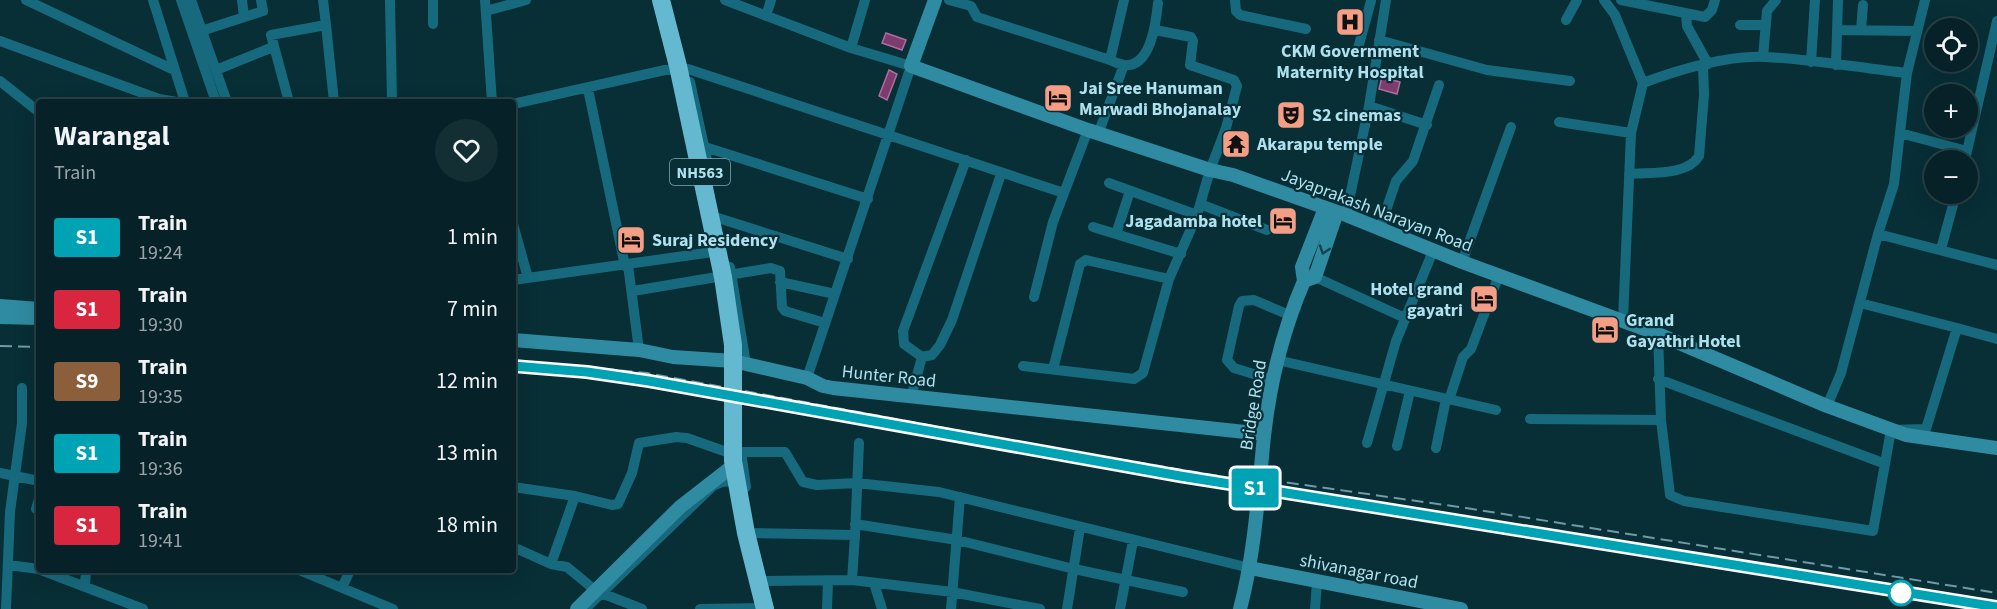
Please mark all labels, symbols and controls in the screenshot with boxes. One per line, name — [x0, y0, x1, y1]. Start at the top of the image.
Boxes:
hospital icon: CKM Government Maternity Hospital — [1334, 6, 1366, 38]
map controls — [1924, 18, 1978, 204]
button: locate — [1924, 18, 1978, 72]
place label: CKM Government Maternity Hospital — [1276, 39, 1424, 85]
place label: Jai Sree Hanuman Marwadi Bhojanalay — [1079, 76, 1242, 122]
hotel icon: Jai Sree Hanuman Marwadi Bhojanalay — [1042, 82, 1074, 114]
button: + — [1924, 84, 1978, 138]
theatre icon: S2 cinemas — [1275, 99, 1307, 131]
place label: S2 cinemas — [1312, 103, 1401, 128]
text: Warangal — [54, 116, 170, 156]
button: heart — [435, 119, 498, 182]
temple icon: Akarapu temple — [1220, 128, 1252, 160]
place label: Akarapu temple — [1256, 132, 1383, 157]
button: − — [1924, 150, 1978, 204]
text: Train — [54, 159, 96, 187]
road number: NH563 — [670, 159, 730, 185]
street label: Jayaprakash Narayan Road — [1277, 162, 1476, 259]
hotel icon: Jagadamba hotel — [1267, 205, 1299, 237]
text: Train — [138, 207, 188, 239]
place label: Jagadamba hotel — [1125, 209, 1262, 234]
text: 1 min — [447, 221, 498, 253]
text: S1 — [76, 222, 98, 252]
hotel icon: Suraj Residency — [615, 224, 647, 256]
place label: Suraj Residency — [652, 228, 778, 253]
text: 19:24 — [138, 239, 183, 267]
one-way arrow — [1319, 244, 1331, 255]
place label: Hotel grand gayatri — [1370, 277, 1463, 323]
text: Train — [138, 279, 188, 311]
hotel icon: Hotel grand gayatri — [1468, 283, 1500, 315]
text: 7 min — [447, 293, 498, 325]
text: S1 — [76, 294, 98, 324]
place label: Grand Gayathri Hotel — [1626, 308, 1741, 354]
text: 19:30 — [138, 311, 183, 339]
hotel icon: Grand Gayathri Hotel — [1589, 314, 1621, 346]
text: Train — [138, 351, 188, 383]
street label: Bridge Road — [1234, 358, 1273, 452]
street label: Hunter Road — [841, 359, 937, 394]
text: 12 min — [436, 365, 498, 397]
text: S9 — [76, 366, 98, 396]
text: 19:35 — [138, 383, 183, 411]
text: Train — [138, 423, 188, 455]
text: 13 min — [436, 437, 498, 469]
text: S1 — [76, 438, 98, 468]
text: 19:36 — [138, 455, 183, 483]
line badge: S1 — [1228, 468, 1282, 508]
text: S1 — [1244, 473, 1266, 503]
text: Train — [138, 495, 188, 527]
text: 18 min — [436, 509, 498, 541]
text: S1 — [76, 510, 98, 540]
text: 19:41 — [138, 527, 183, 555]
street label: shivanagar road — [1298, 548, 1420, 595]
unlabelled marker — [1888, 580, 1914, 606]

